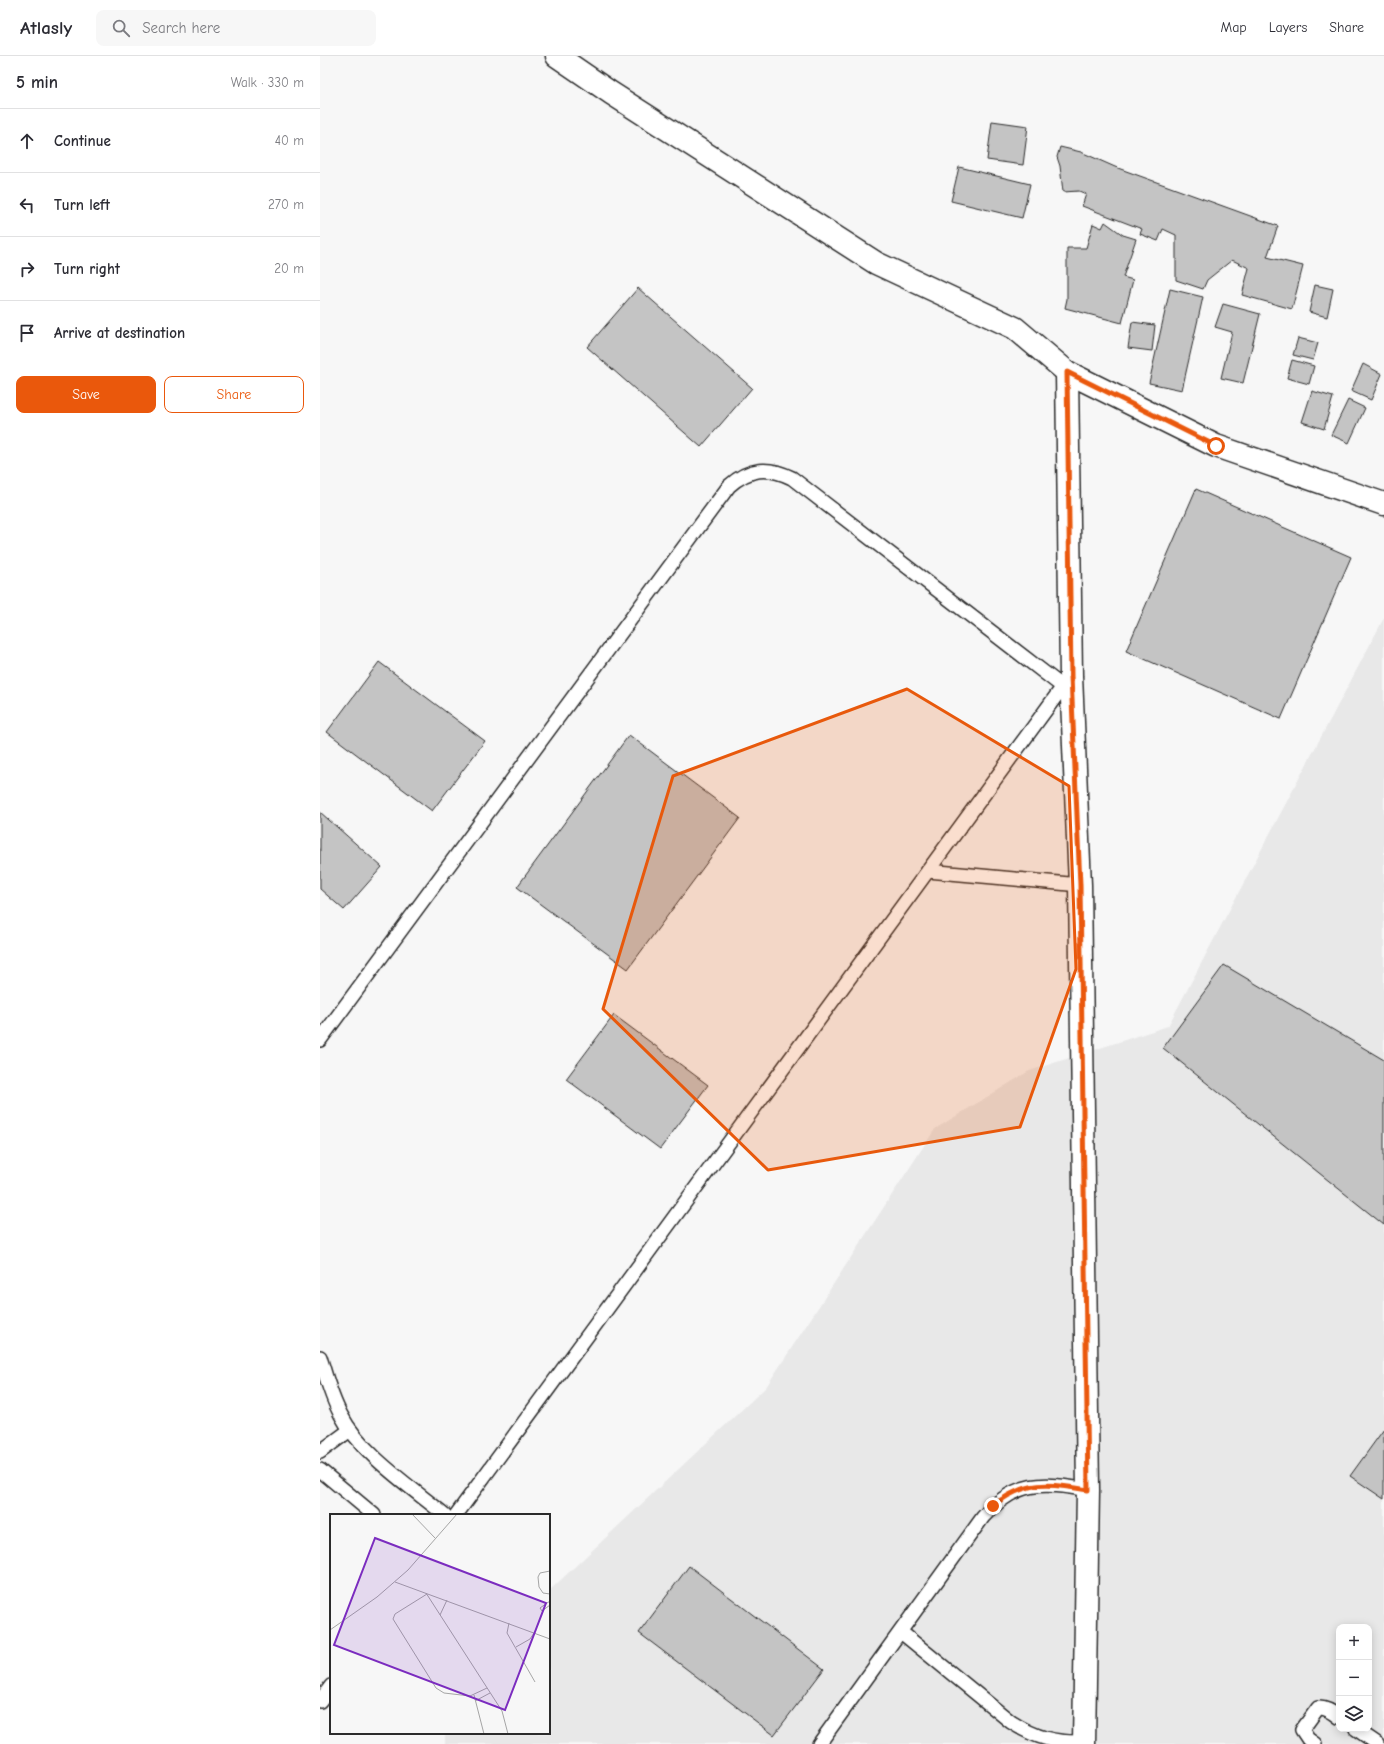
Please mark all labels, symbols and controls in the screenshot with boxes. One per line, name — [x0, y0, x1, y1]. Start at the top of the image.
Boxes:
search box — [96, 10, 376, 46]
text: Atlasly — [20, 17, 72, 39]
icon: search — [110, 17, 132, 39]
text: Search here — [142, 19, 220, 37]
text: Map — [1220, 19, 1247, 36]
text: Layers — [1269, 19, 1307, 36]
text: Share — [1329, 19, 1364, 36]
text: 5 min — [16, 73, 58, 92]
text: Walk · 330 m — [231, 75, 304, 90]
icon: ahead — [16, 130, 38, 152]
text: Continue — [54, 132, 111, 150]
text: 40 m — [275, 133, 304, 148]
icon: left — [16, 194, 38, 216]
text: Turn left — [54, 196, 110, 214]
text: 270 m — [268, 197, 304, 212]
icon: right — [16, 258, 38, 280]
text: Turn right — [54, 260, 120, 278]
text: 20 m — [274, 261, 304, 276]
icon: arrive — [16, 322, 38, 344]
text: Arrive at destination — [54, 324, 185, 342]
button: Save — [16, 376, 156, 413]
button: Share — [164, 376, 304, 413]
route start — [1207, 437, 1225, 455]
route end — [984, 1497, 1002, 1515]
inset map — [330, 1514, 550, 1734]
map controls — [1336, 1624, 1372, 1732]
button: + — [1336, 1624, 1372, 1660]
button: − — [1336, 1660, 1372, 1696]
button: layers — [1336, 1696, 1372, 1732]

